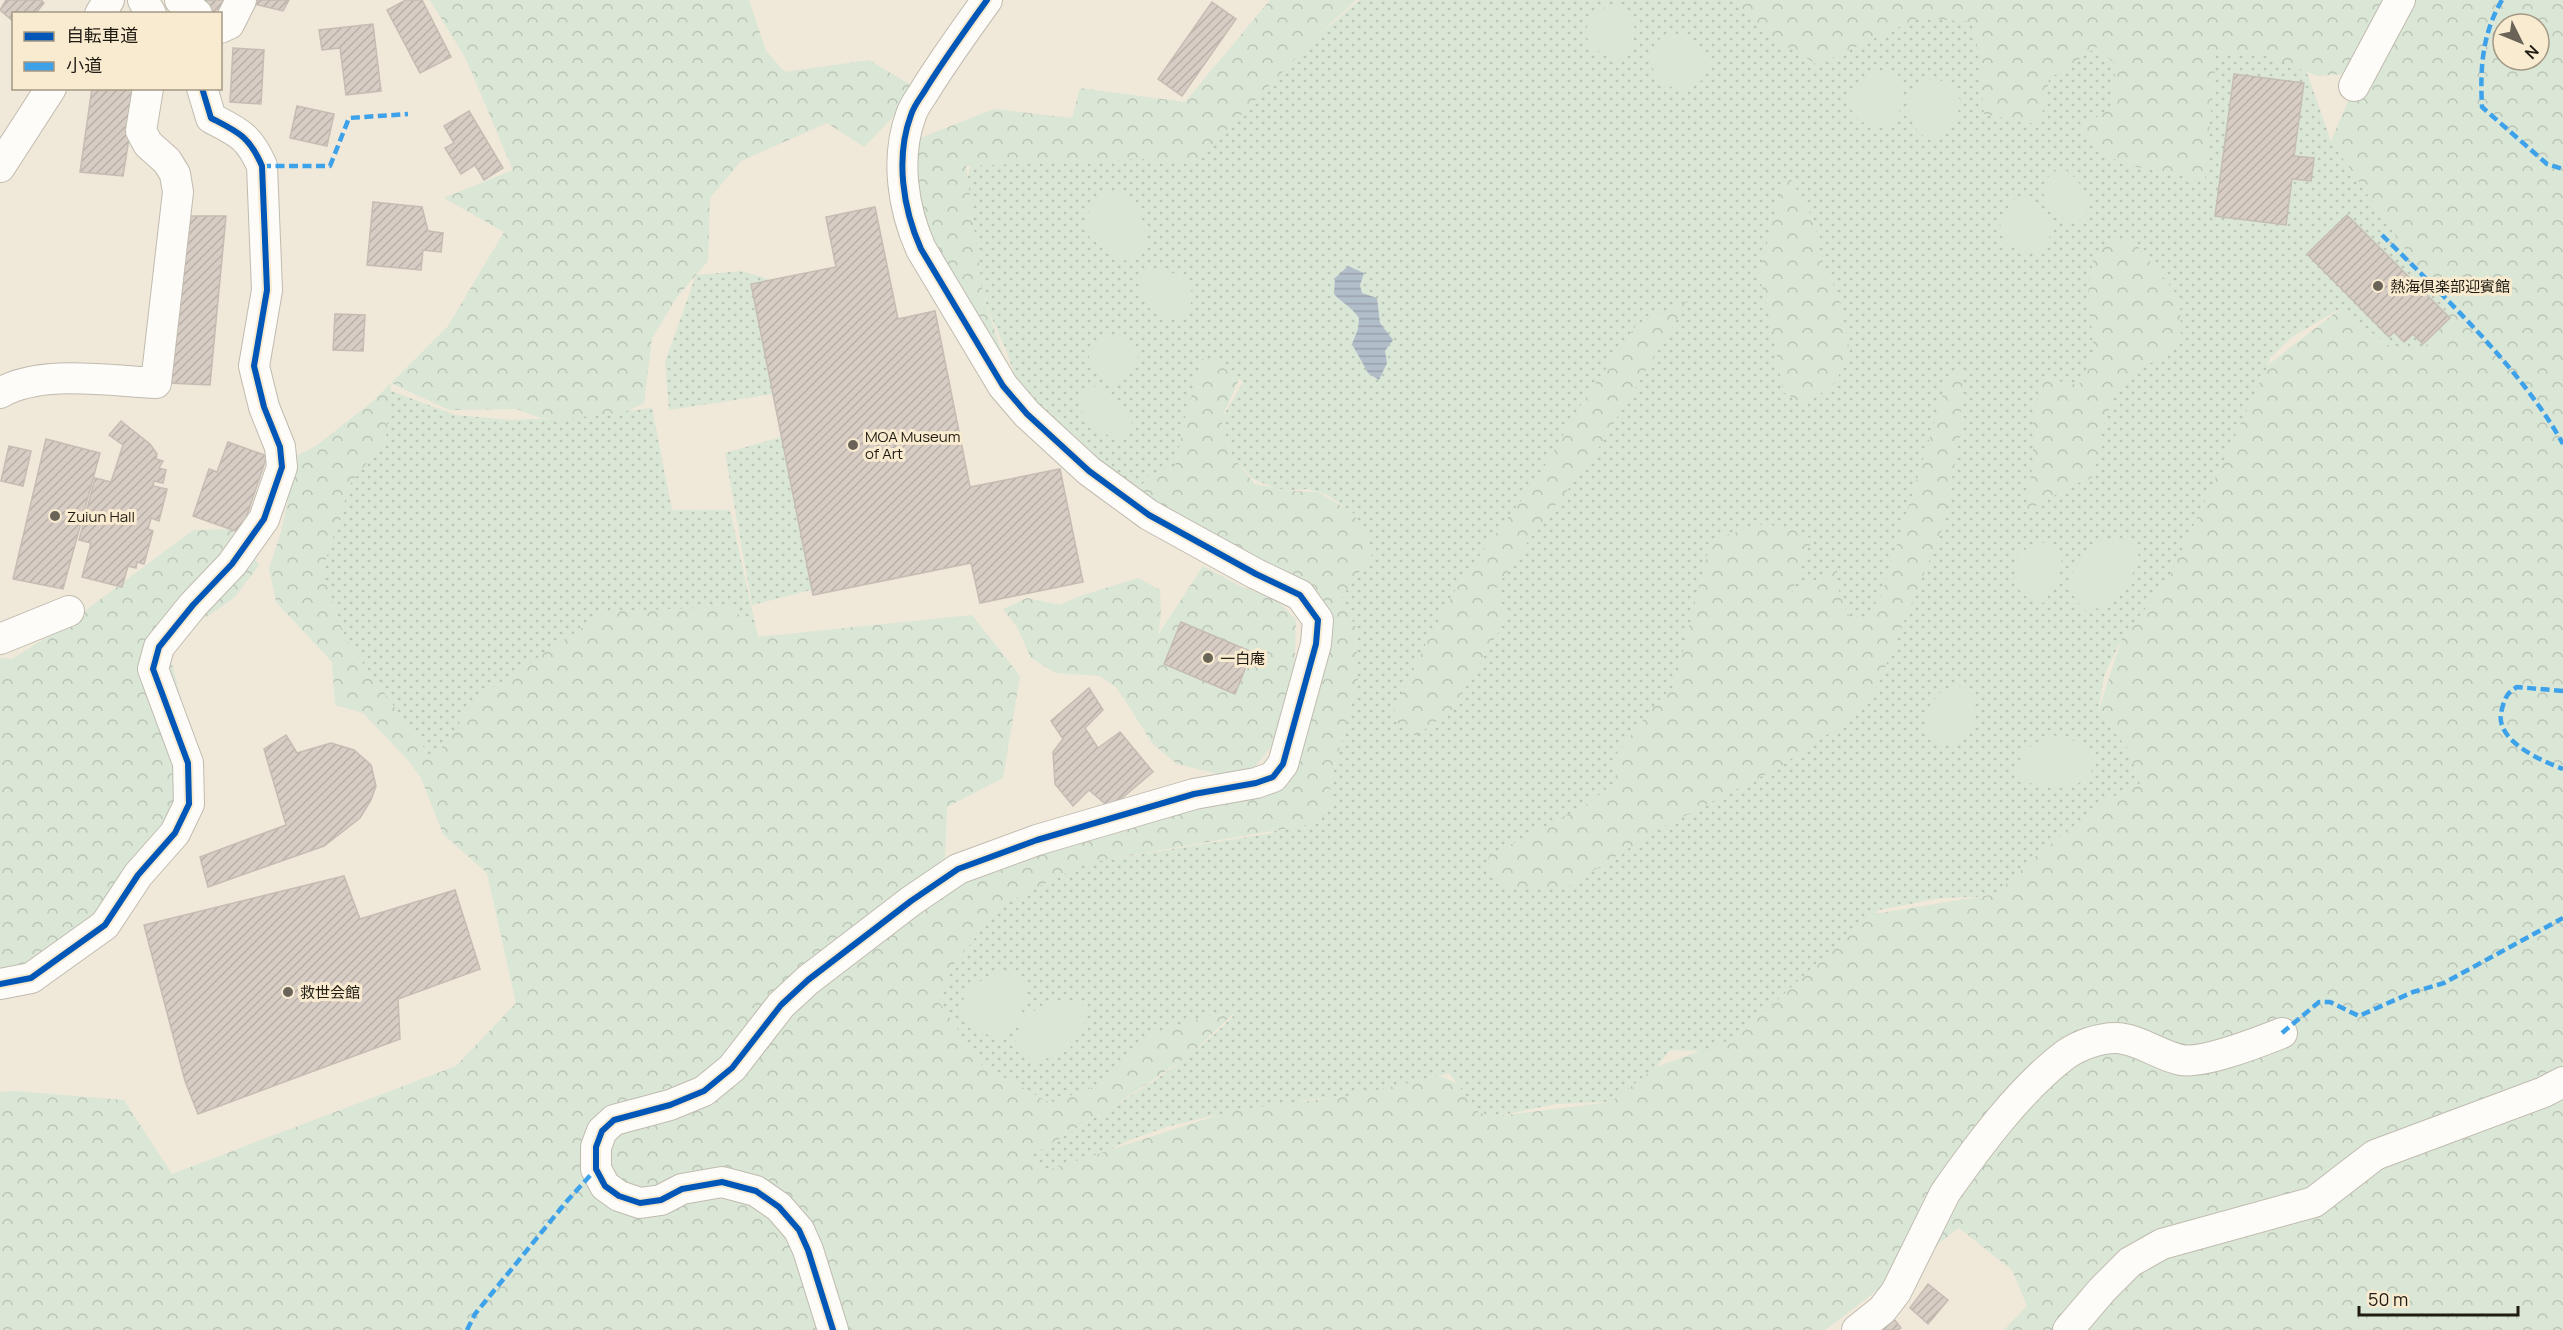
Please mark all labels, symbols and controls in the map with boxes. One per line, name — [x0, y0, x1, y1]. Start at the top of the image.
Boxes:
legend — [12, 12, 222, 90]
north arrow — [2491, 12, 2551, 72]
text: 自転車道 — [66, 23, 138, 47]
text: N — [2520, 41, 2544, 64]
text: 小道 — [66, 53, 102, 77]
place label: 熱海倶楽部迎賓館 — [2390, 276, 2510, 297]
marker: 熱海倶楽部迎賓館 — [2371, 279, 2385, 293]
place label: MOA Museum of Art — [865, 426, 960, 464]
marker: MOA Museum of Art — [846, 438, 860, 452]
place label: Zuiun Hall — [67, 506, 135, 527]
marker: Zuiun Hall — [48, 509, 62, 523]
place label: 一白庵 — [1220, 648, 1265, 669]
marker: 一白庵 — [1201, 651, 1215, 665]
place label: 救世会館 — [300, 982, 360, 1003]
marker: 救世会館 — [281, 985, 295, 999]
scale bar — [2359, 1279, 2518, 1317]
text: 50 m — [2368, 1287, 2408, 1311]

